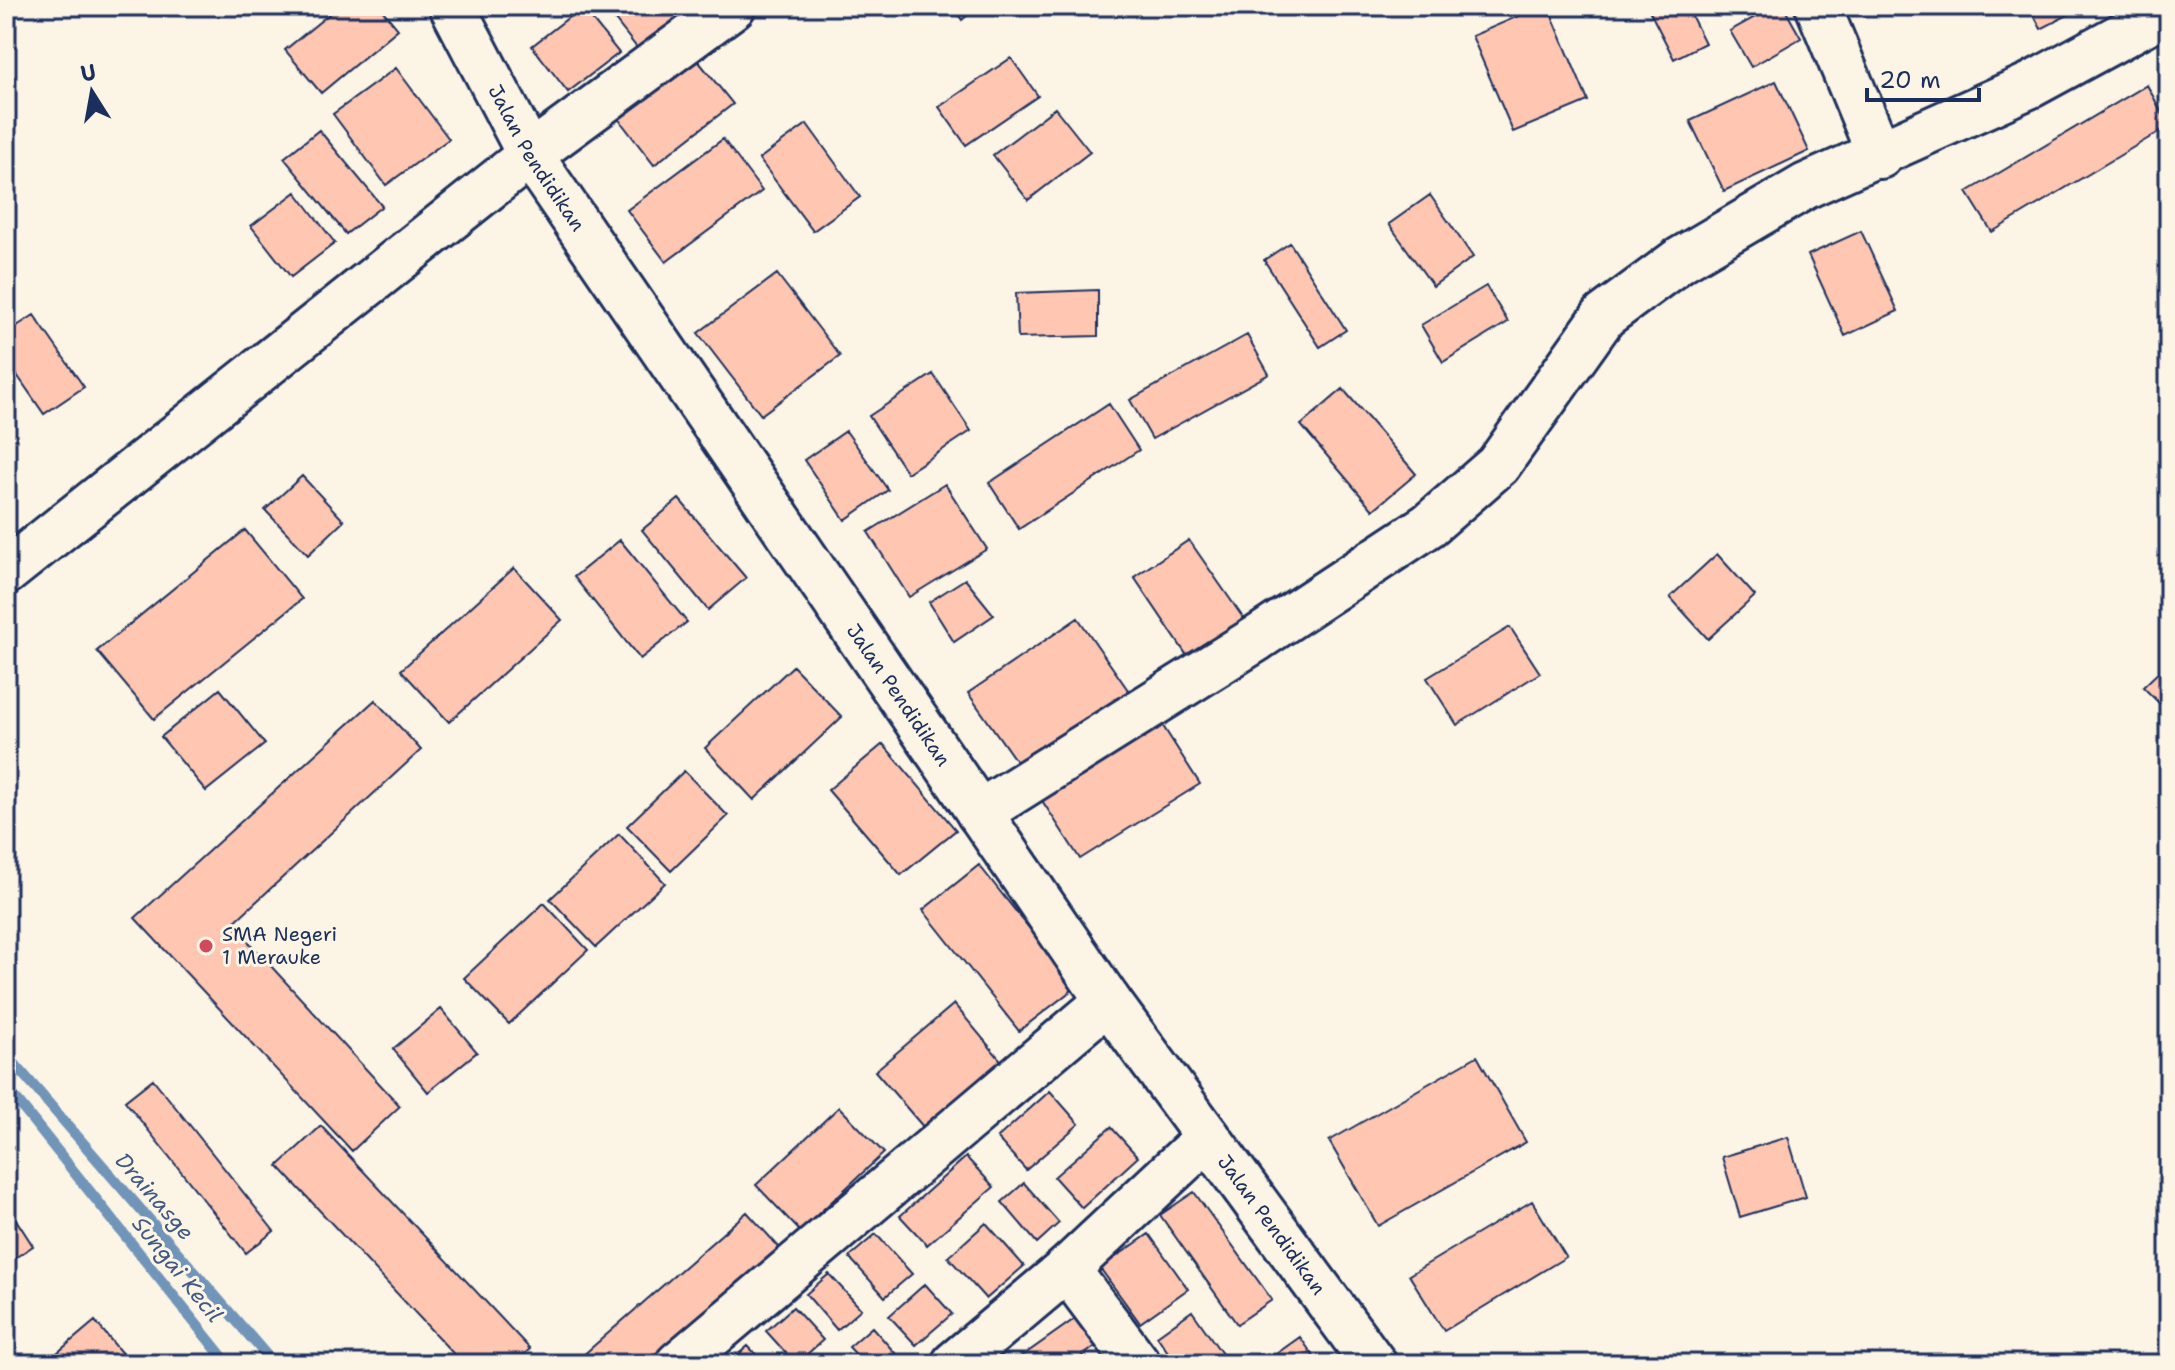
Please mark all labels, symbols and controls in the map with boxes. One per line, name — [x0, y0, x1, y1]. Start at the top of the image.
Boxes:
north arrow — [52, 52, 132, 132]
scale bar — [1867, 52, 1979, 102]
text: U — [78, 57, 98, 89]
text: 20 m — [1879, 64, 1941, 96]
street label: Jalan Pendidikan — [482, 80, 591, 236]
street label: Jalan Pendidikan — [841, 618, 957, 771]
place label: SMA Negeri 1 Merauke — [222, 921, 337, 970]
marker: SMA Negeri 1 Merauke — [197, 937, 215, 955]
water label: Drainasge — [109, 1147, 201, 1246]
street label: Jalan Pendidikan — [1212, 1149, 1332, 1300]
water label: Sungai Kecil — [126, 1210, 229, 1328]

